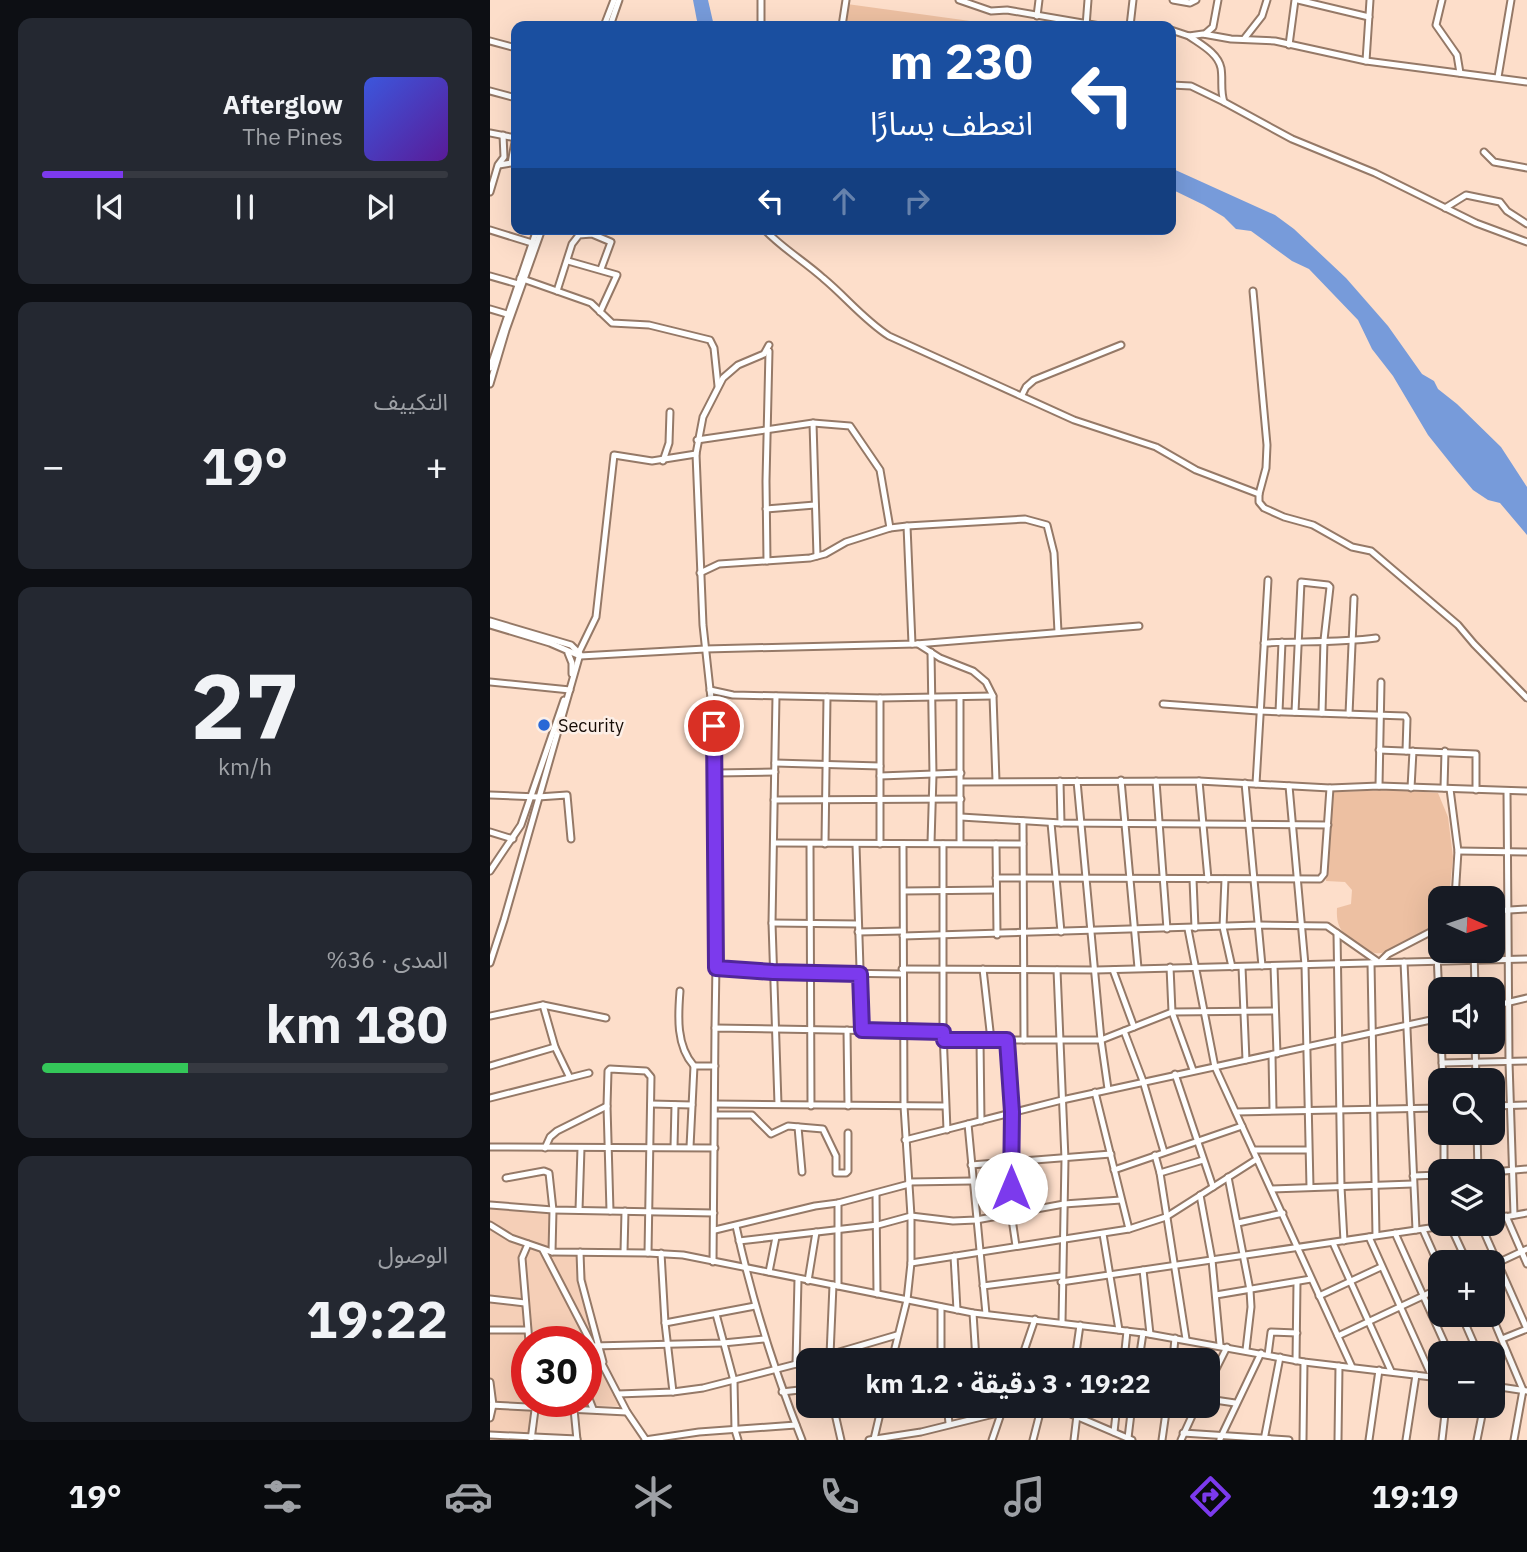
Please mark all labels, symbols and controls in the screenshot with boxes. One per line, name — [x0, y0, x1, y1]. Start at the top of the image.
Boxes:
text: 230 m — [889, 29, 1033, 92]
icon: left — [1057, 49, 1148, 140]
text: Afterglow — [223, 87, 343, 121]
text: انعطف يسارًا — [870, 102, 1033, 144]
text: The Pines — [242, 121, 343, 151]
icon: left — [752, 182, 790, 220]
icon: ahead — [825, 182, 863, 220]
icon: right — [898, 182, 936, 220]
icon: previous — [91, 188, 129, 226]
icon: pause — [226, 188, 264, 226]
icon: next — [361, 188, 399, 226]
text: التكييف — [374, 386, 448, 416]
text: 19° — [202, 432, 288, 499]
text: − — [42, 441, 65, 490]
text: + — [425, 441, 448, 490]
text: 27 — [190, 646, 300, 764]
pin — [684, 696, 744, 756]
icon: arrive — [695, 707, 733, 745]
place label: Security — [558, 714, 624, 737]
marker: Security — [536, 717, 552, 733]
text: km/h — [218, 751, 272, 781]
north arrow — [1428, 886, 1505, 962]
map controls — [1428, 886, 1505, 1418]
text: المدى · 36% — [326, 944, 448, 974]
button: sound — [1428, 977, 1505, 1054]
text: 180 km — [266, 990, 448, 1057]
button: search — [1428, 1068, 1505, 1145]
position arrow — [974, 1151, 1048, 1225]
button: layers — [1428, 1159, 1505, 1236]
text: الوصول — [378, 1239, 448, 1269]
button: + — [1428, 1250, 1505, 1327]
text: 19:22 — [306, 1285, 448, 1352]
speed limit sign: 30 — [511, 1326, 602, 1417]
button: − — [1428, 1341, 1505, 1418]
text: 19:22 · 3 دقيقة · 1.2 km — [866, 1366, 1150, 1400]
icon: filters — [258, 1472, 307, 1521]
icon: car — [444, 1472, 493, 1521]
icon: climate — [629, 1472, 678, 1521]
icon: phone — [815, 1472, 864, 1521]
icon: music — [1000, 1472, 1049, 1521]
icon: directions — [1186, 1472, 1235, 1521]
text: 19° — [68, 1475, 122, 1517]
text: 19:19 — [1371, 1475, 1459, 1517]

